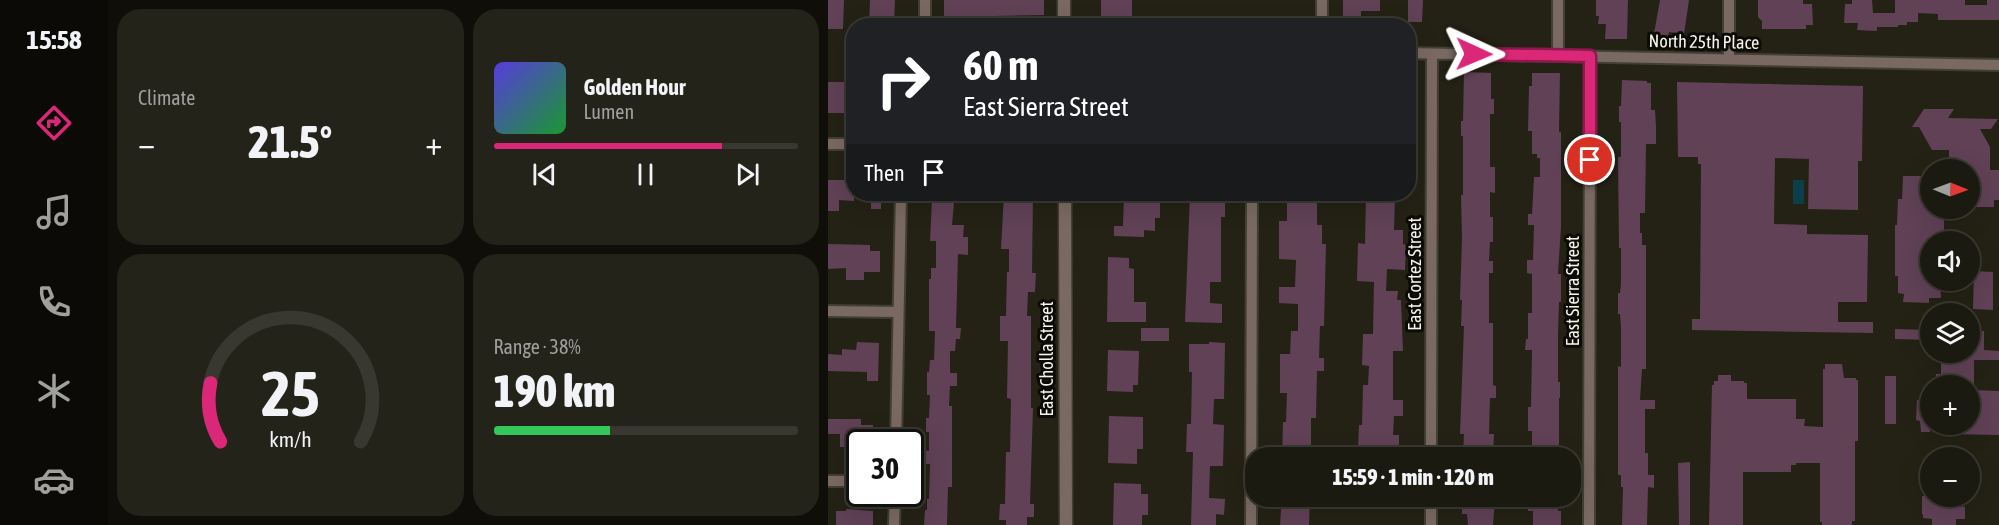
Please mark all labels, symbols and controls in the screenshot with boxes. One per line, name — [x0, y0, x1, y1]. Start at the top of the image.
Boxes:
position arrow — [1442, 22, 1506, 86]
text: 15:58 — [26, 24, 82, 55]
street label: North 25th Place — [1648, 30, 1760, 53]
text: 60 m — [963, 41, 1038, 89]
icon: right — [864, 42, 942, 120]
text: Golden Hour — [584, 74, 685, 100]
text: Climate — [138, 86, 195, 109]
text: East Sierra Street — [963, 91, 1129, 122]
text: Lumen — [584, 100, 634, 123]
icon: directions — [33, 102, 75, 144]
text: 21.5° — [248, 116, 332, 168]
text: − — [138, 124, 155, 162]
text: + — [425, 124, 442, 162]
pin — [1564, 134, 1615, 185]
icon: arrive — [1573, 143, 1606, 176]
icon: arrive — [917, 156, 950, 189]
icon: previous — [528, 158, 561, 191]
icon: pause — [629, 158, 662, 191]
icon: next — [731, 158, 764, 191]
north arrow — [1920, 159, 1980, 219]
map controls — [1920, 159, 1980, 507]
text: Then — [864, 160, 905, 186]
icon: music — [33, 191, 75, 233]
street label: East Cortez Street — [1404, 217, 1425, 331]
button: sound — [1920, 231, 1980, 291]
street label: East Sierra Street — [1562, 236, 1583, 346]
icon: phone — [33, 281, 75, 323]
street label: East Cholla Street — [1036, 301, 1057, 417]
button: layers — [1920, 303, 1980, 363]
text: Range · 38% — [494, 335, 581, 358]
text: 25 — [261, 358, 320, 429]
text: 190 km — [494, 365, 615, 417]
icon: climate — [33, 370, 75, 412]
button: + — [1920, 375, 1980, 435]
text: km/h — [269, 427, 312, 452]
speed limit sign: 30 — [846, 429, 924, 507]
button: − — [1920, 447, 1980, 507]
icon: car — [33, 459, 75, 501]
text: 15:59 · 1 min · 120 m — [1332, 464, 1494, 490]

